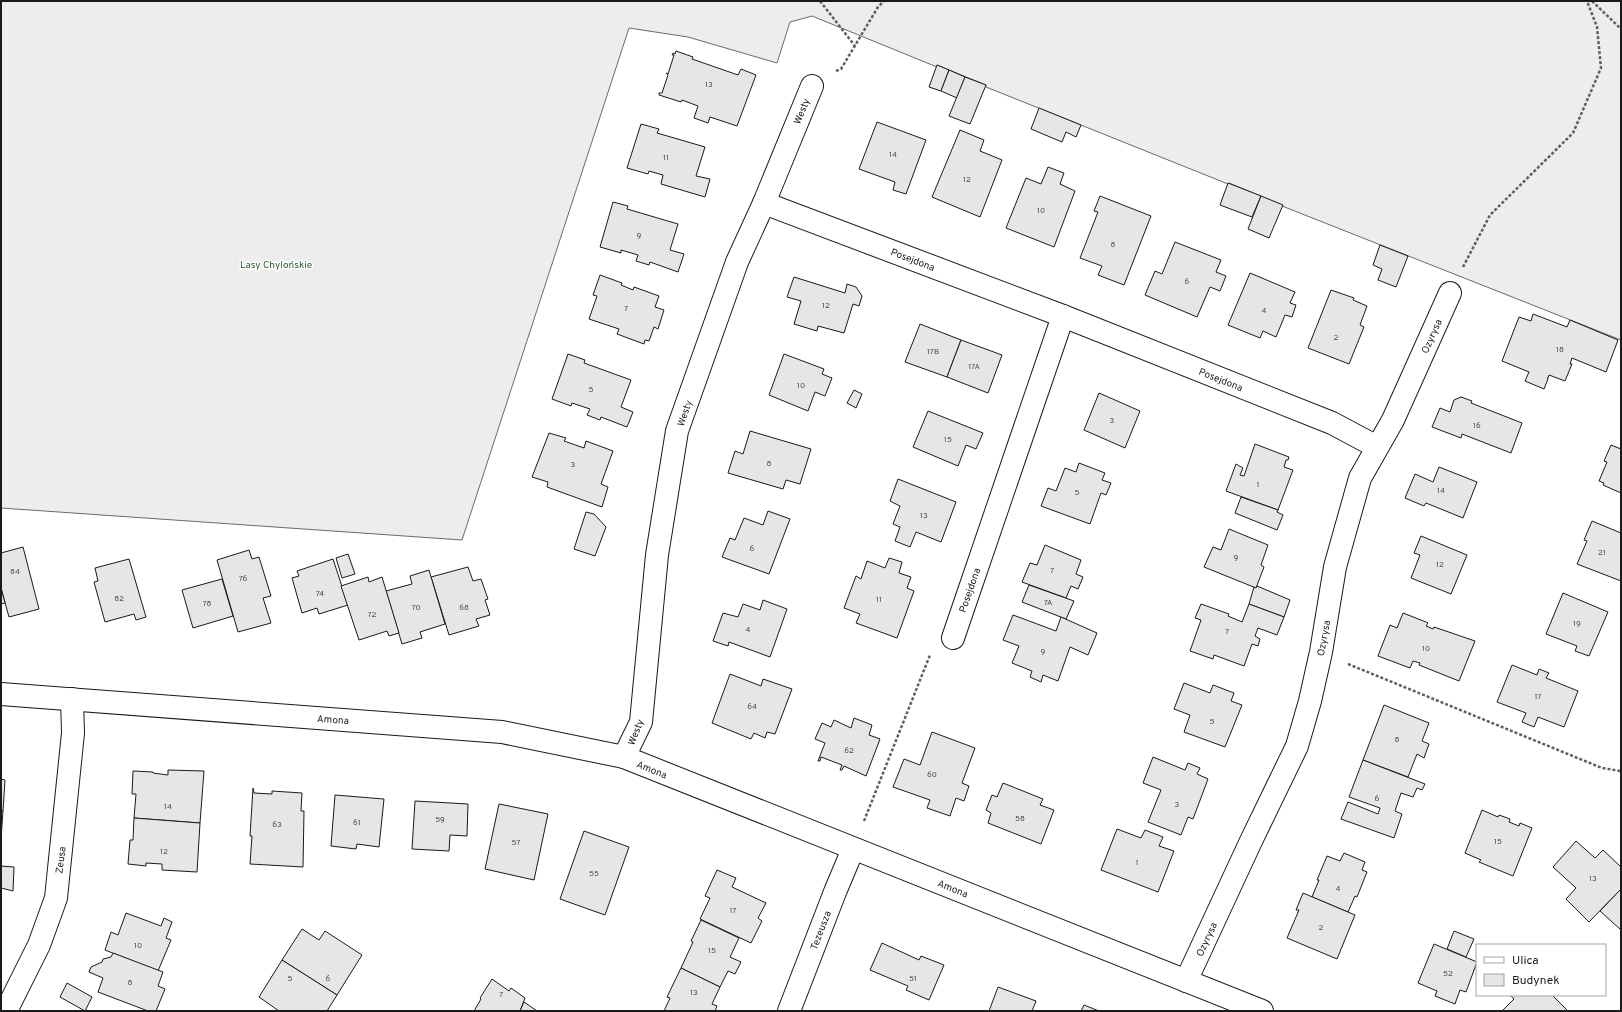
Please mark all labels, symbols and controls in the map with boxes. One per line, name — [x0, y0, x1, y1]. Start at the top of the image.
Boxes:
house number: 13 — [705, 80, 713, 90]
street label: Westy — [791, 97, 813, 126]
house number: 14 — [889, 150, 897, 160]
house number: 11 — [663, 153, 669, 163]
house number: 12 — [963, 175, 971, 185]
house number: 10 — [1037, 206, 1045, 216]
house number: 9 — [637, 231, 642, 241]
house number: 8 — [1111, 240, 1116, 250]
street label: Posejdona — [888, 246, 936, 275]
park label: Lasy Chylońskie — [240, 259, 312, 272]
house number: 6 — [1185, 277, 1190, 287]
house number: 12 — [822, 301, 830, 311]
house number: 7 — [624, 304, 628, 314]
house number: 4 — [1262, 306, 1267, 316]
street label: Ozyrysa — [1419, 317, 1446, 356]
house number: 2 — [1334, 333, 1339, 343]
house number: 18 — [1556, 345, 1564, 355]
house number: 17B — [927, 347, 939, 357]
house number: 17A — [968, 362, 980, 372]
street label: Posejdona — [1196, 366, 1244, 395]
house number: 10 — [797, 381, 805, 391]
house number: 5 — [589, 385, 594, 395]
street label: Westy — [675, 399, 696, 428]
house number: 3 — [1110, 416, 1115, 426]
house number: 16 — [1473, 421, 1481, 431]
house number: 15 — [944, 435, 952, 445]
house number: 8 — [767, 459, 772, 469]
house number: 3 — [571, 460, 576, 470]
house number: 1 — [1257, 480, 1259, 490]
house number: 14 — [1437, 486, 1445, 496]
house number: 5 — [1075, 488, 1080, 498]
house number: 13 — [920, 511, 928, 521]
house number: 6 — [750, 544, 755, 554]
house number: 21 — [1598, 548, 1606, 558]
house number: 9 — [1234, 553, 1239, 563]
house number: 12 — [1436, 560, 1444, 570]
street label: Posejdona — [957, 566, 984, 615]
house number: 7 — [1050, 566, 1054, 576]
house number: 84 — [10, 567, 20, 577]
house number: 76 — [239, 574, 247, 584]
house number: 74 — [316, 589, 324, 599]
house number: 82 — [114, 594, 124, 604]
house number: 11 — [876, 595, 882, 605]
house number: 7A — [1044, 598, 1053, 608]
house number: 78 — [203, 599, 212, 609]
house number: 70 — [411, 603, 421, 613]
house number: 68 — [459, 603, 469, 613]
house number: 72 — [368, 610, 377, 620]
street label: Ozyrysa — [1315, 619, 1334, 657]
house number: 19 — [1573, 619, 1581, 629]
house number: 4 — [746, 625, 751, 635]
house number: 7 — [1225, 627, 1229, 637]
house number: 10 — [1422, 644, 1430, 654]
house number: 9 — [1041, 647, 1046, 657]
house number: 17 — [1534, 692, 1542, 702]
house number: 64 — [747, 702, 757, 712]
street label: Amona — [317, 713, 349, 728]
house number: 5 — [1210, 717, 1215, 727]
street label: Westy — [625, 718, 647, 747]
house number: 8 — [1395, 735, 1400, 745]
house number: 62 — [844, 746, 854, 756]
street label: Amona — [634, 758, 669, 782]
house number: 60 — [927, 770, 937, 780]
house number: 6 — [1375, 794, 1380, 804]
house number: 3 — [1175, 800, 1180, 810]
house number: 14 — [164, 802, 172, 812]
house number: 58 — [1015, 814, 1025, 824]
house number: 59 — [435, 815, 445, 825]
house number: 61 — [353, 818, 361, 828]
house number: 63 — [272, 820, 282, 830]
house number: 15 — [1494, 837, 1502, 847]
house number: 57 — [511, 838, 521, 848]
street label: Zeusa — [53, 846, 70, 874]
house number: 12 — [160, 847, 168, 857]
house number: 1 — [1136, 858, 1138, 868]
house number: 55 — [589, 869, 599, 879]
house number: 13 — [1589, 874, 1597, 884]
street label: Amona — [935, 877, 970, 901]
house number: 4 — [1336, 884, 1341, 894]
house number: 17 — [729, 906, 737, 916]
street label: Tezeusza — [808, 909, 835, 952]
street label: Ozyrysa — [1194, 920, 1221, 959]
house number: 2 — [1319, 923, 1324, 933]
house number: 10 — [134, 941, 142, 951]
legend — [1476, 944, 1606, 996]
house number: 15 — [708, 946, 716, 956]
text: Ulica — [1512, 953, 1539, 969]
house number: 52 — [1443, 969, 1453, 979]
text: Budynek — [1512, 973, 1560, 989]
house number: 5 — [288, 974, 293, 984]
house number: 6 — [326, 974, 331, 984]
house number: 51 — [909, 974, 917, 984]
house number: 8 — [128, 978, 133, 988]
house number: 13 — [690, 988, 698, 998]
house number: 7 — [499, 990, 503, 1000]

